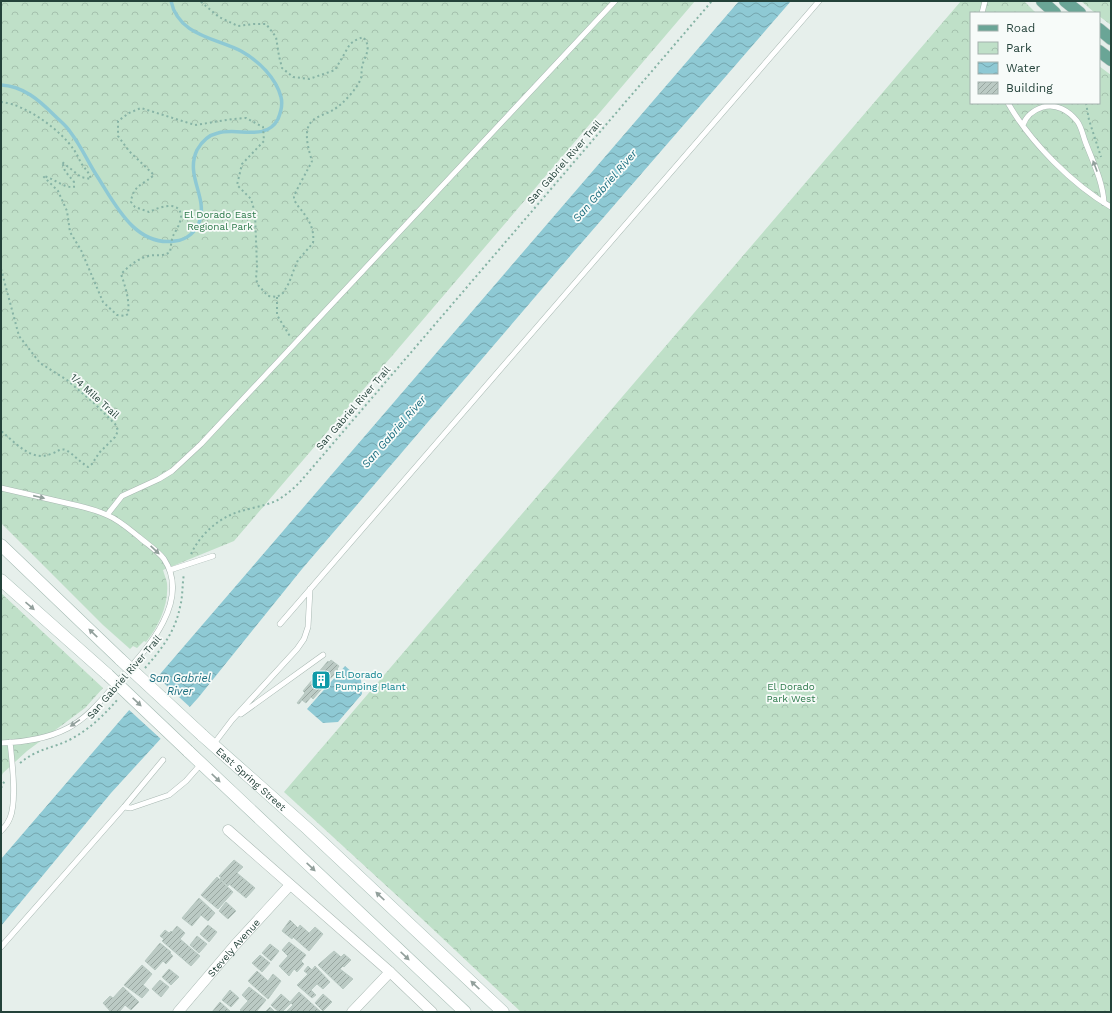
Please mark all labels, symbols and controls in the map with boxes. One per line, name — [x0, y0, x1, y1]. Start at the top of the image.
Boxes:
legend — [970, 12, 1100, 104]
text: Road — [1006, 21, 1035, 35]
text: Park — [1006, 41, 1032, 55]
text: Water — [1006, 61, 1041, 75]
text: Building — [1006, 81, 1053, 95]
street label: San Gabriel River Trail — [524, 117, 604, 207]
water label: San Gabriel River — [570, 147, 640, 225]
one-way arrow — [1091, 159, 1097, 171]
park label: El Dorado East Regional Park — [184, 209, 257, 232]
street label: San Gabriel River Trail — [313, 363, 393, 453]
street label: 1/4 Mile Trail — [69, 371, 121, 421]
water label: San Gabriel River — [359, 393, 429, 471]
one-way arrow — [33, 494, 45, 500]
one-way arrow — [150, 545, 160, 555]
one-way arrow — [25, 601, 35, 610]
one-way arrow — [88, 628, 98, 638]
street label: San Gabriel River Trail — [85, 633, 163, 721]
building icon: El Dorado Pumping Plant — [310, 669, 332, 691]
place label: El Dorado Pumping Plant — [335, 669, 407, 692]
water label: San Gabriel River — [149, 672, 212, 698]
park label: El Dorado Park West — [767, 681, 816, 704]
one-way arrow — [132, 697, 141, 706]
one-way arrow — [70, 719, 81, 727]
street label: East Spring Street — [214, 745, 289, 813]
one-way arrow — [211, 773, 221, 782]
one-way arrow — [306, 862, 316, 872]
one-way arrow — [375, 892, 385, 901]
street label: Stevely Avenue — [205, 916, 262, 979]
one-way arrow — [401, 951, 410, 960]
one-way arrow — [470, 981, 480, 990]

